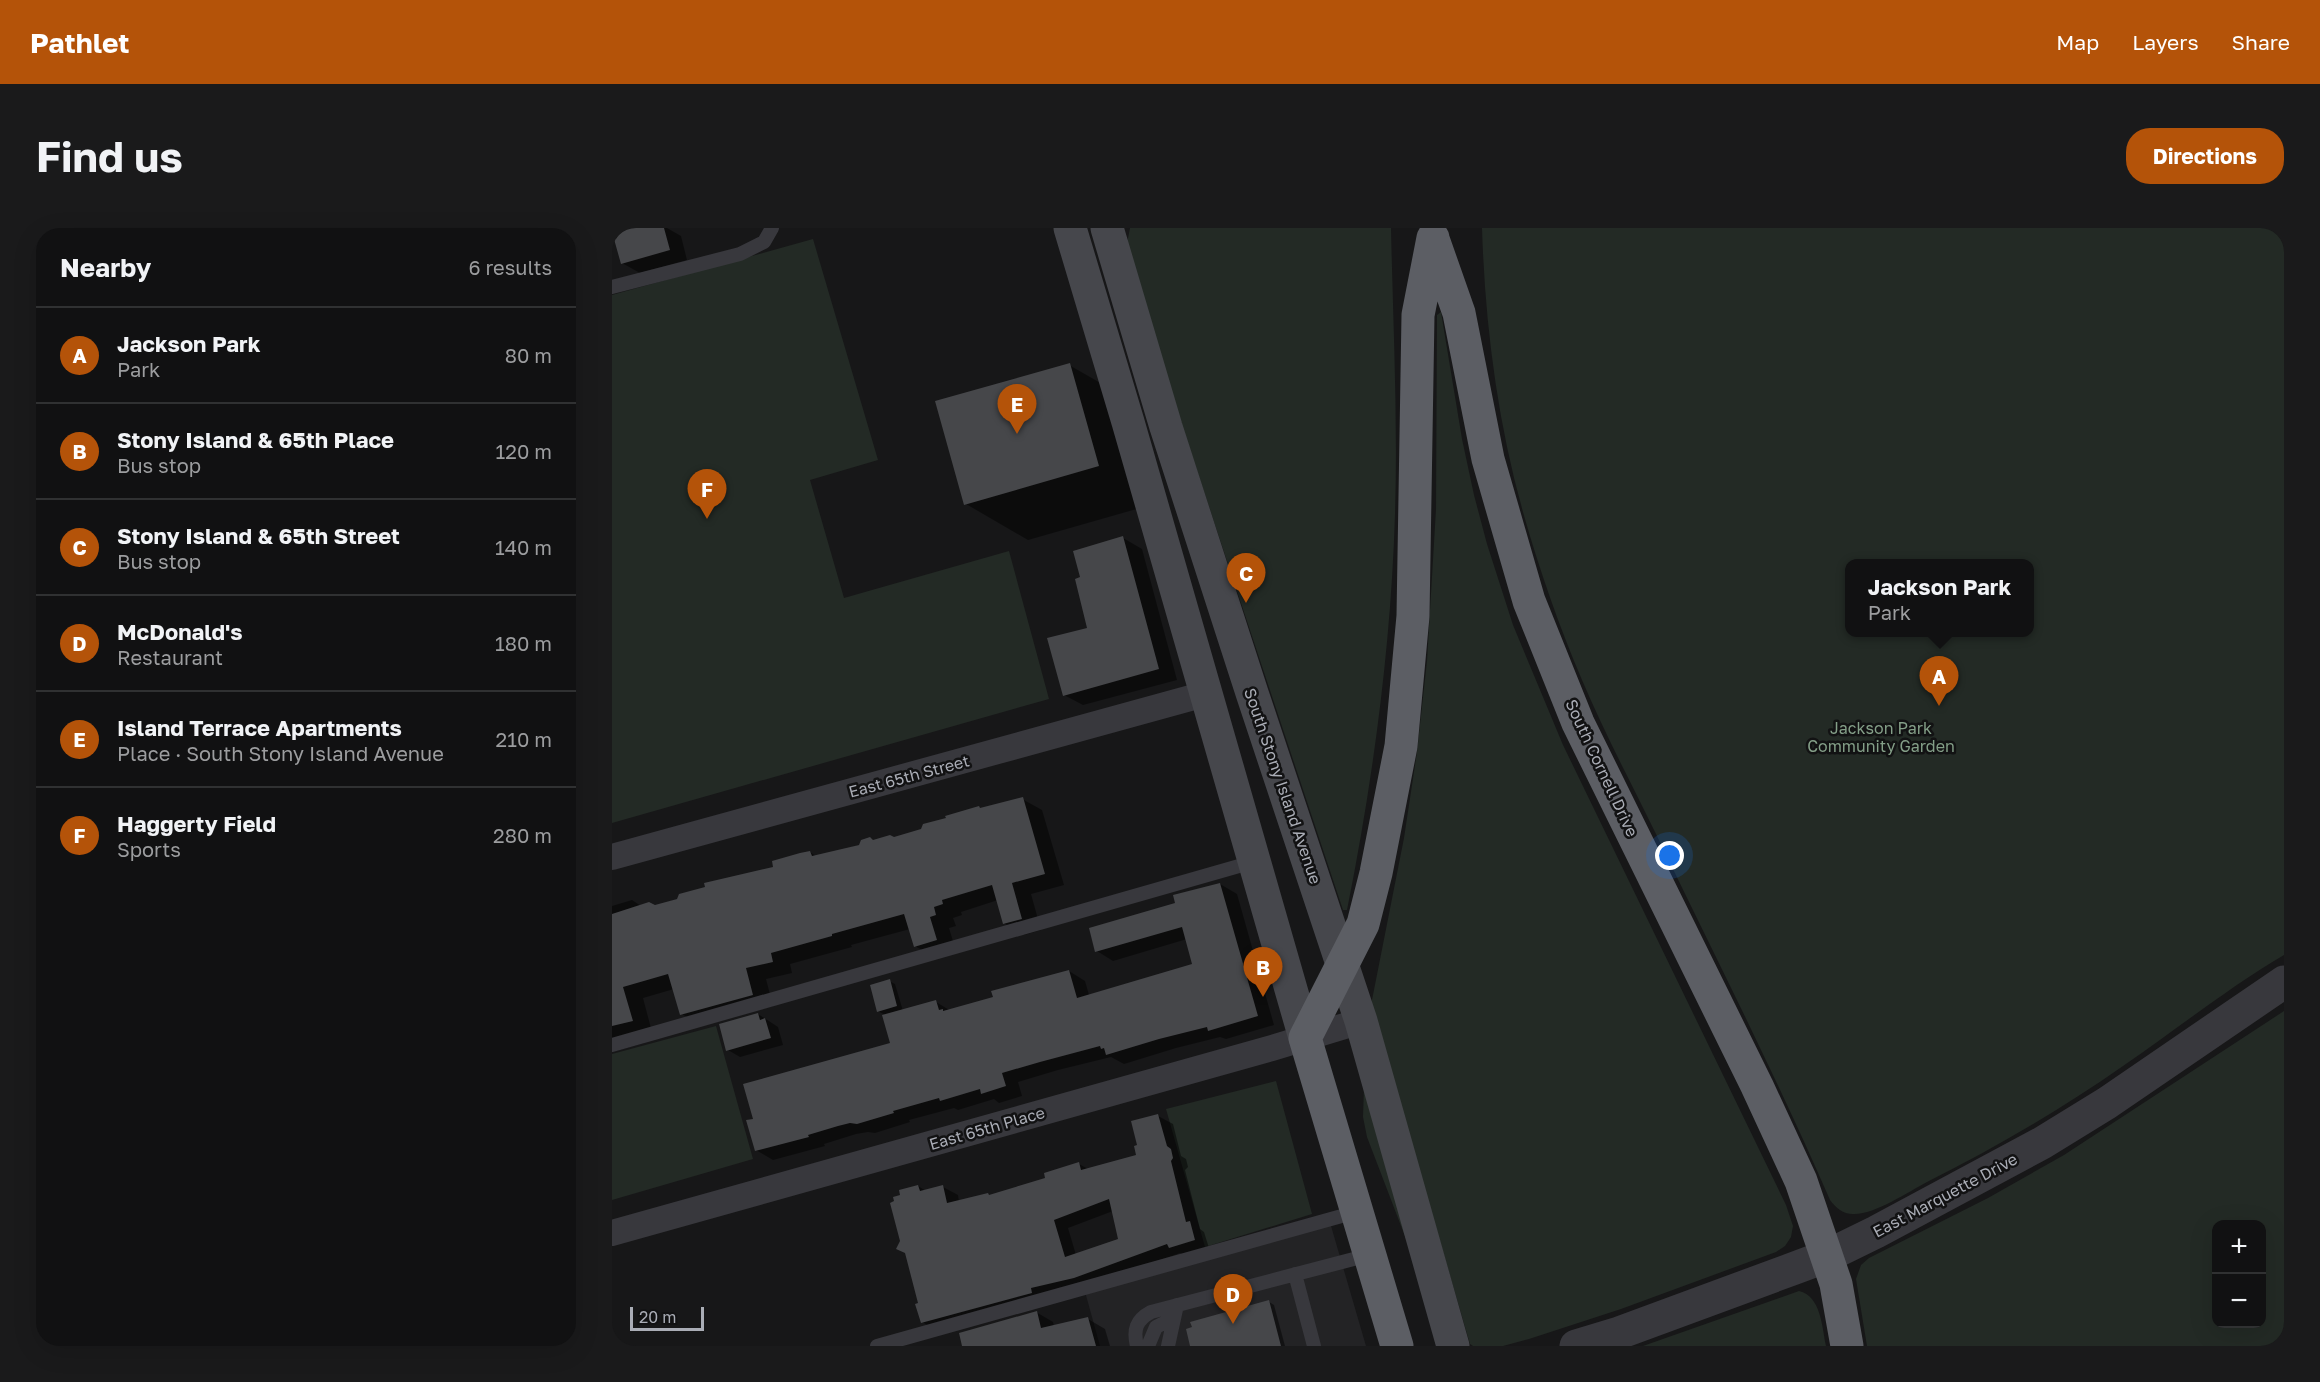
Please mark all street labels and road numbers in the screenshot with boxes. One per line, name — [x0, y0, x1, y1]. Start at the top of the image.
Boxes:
street label: South Stony Island Avenue — [1240, 685, 1326, 887]
street label: South Cornell Drive — [1561, 696, 1643, 840]
street label: East 65th Street — [846, 750, 972, 802]
street label: East 65th Place — [927, 1102, 1047, 1154]
street label: East Marquette Drive — [1869, 1148, 2021, 1242]

